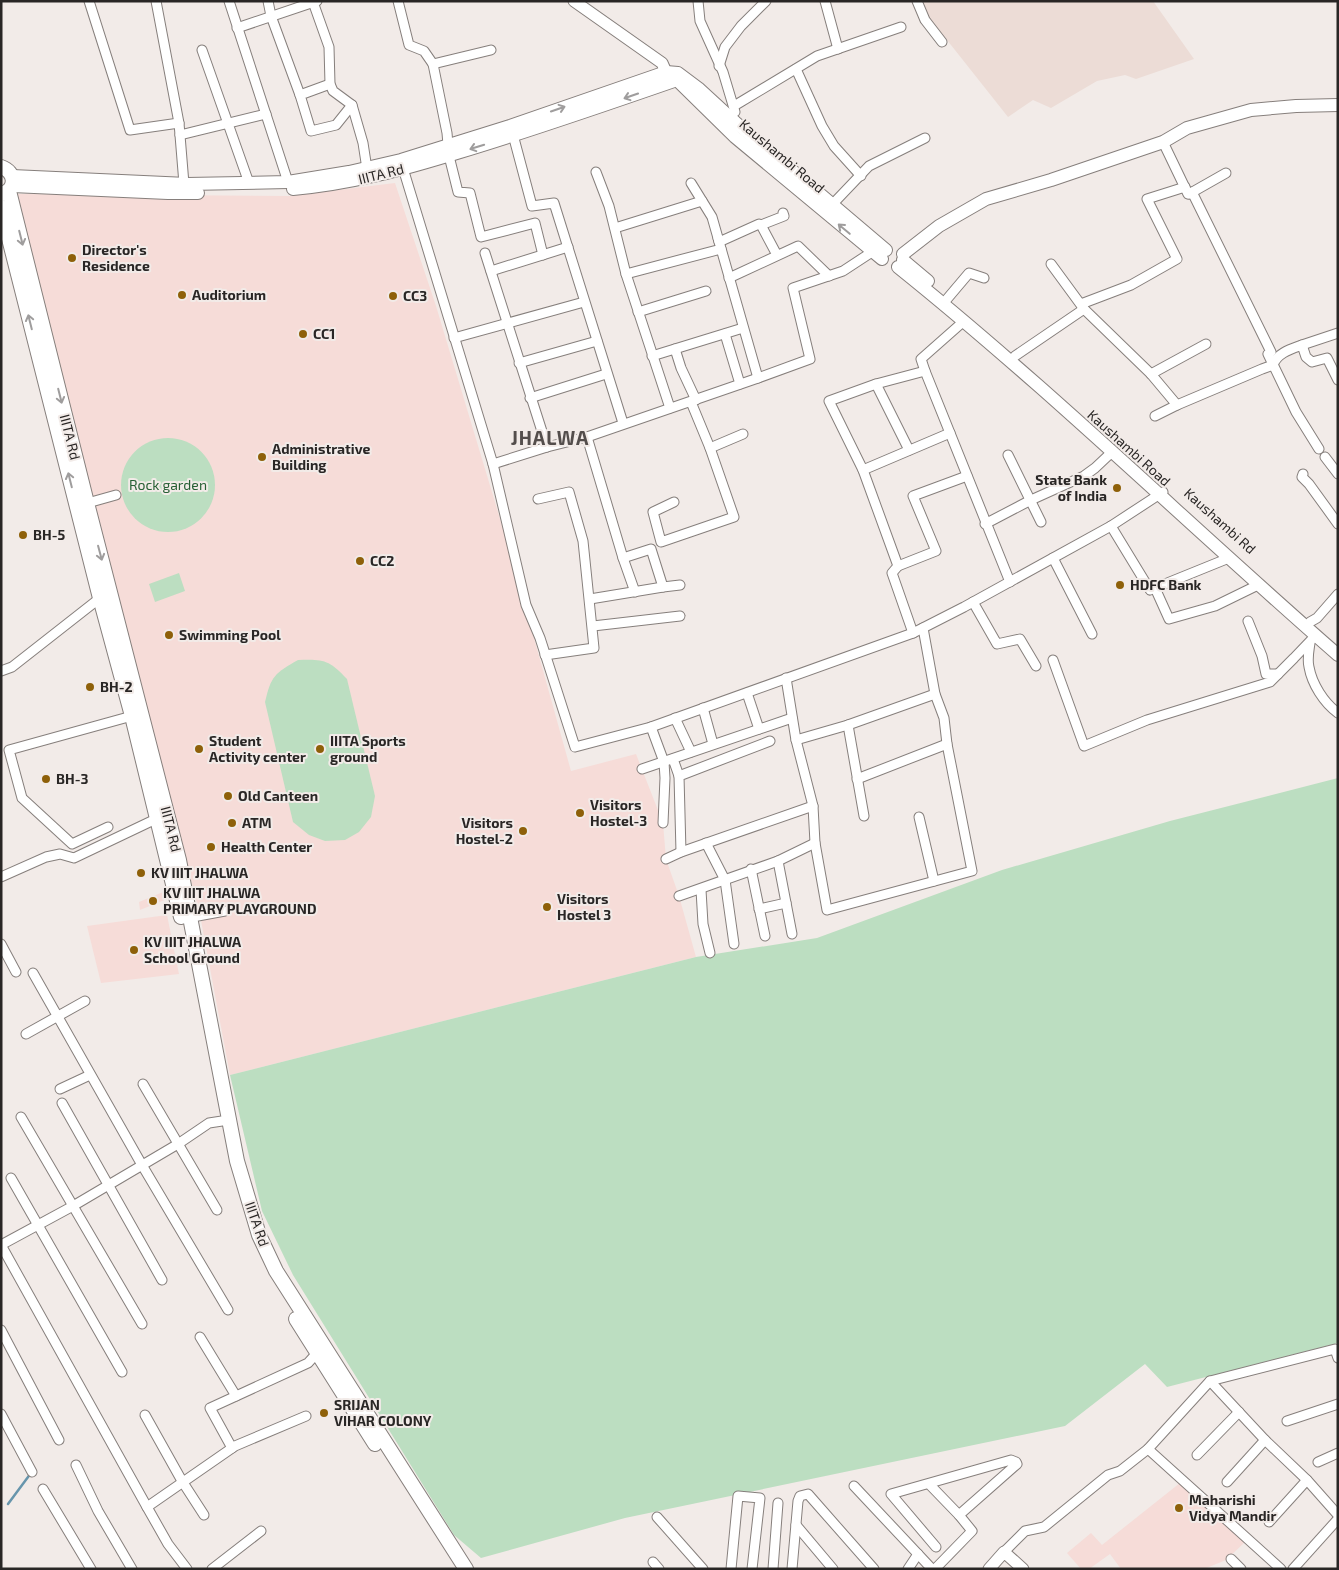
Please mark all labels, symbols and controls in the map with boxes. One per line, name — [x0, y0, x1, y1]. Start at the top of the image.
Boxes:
one-way arrow — [624, 92, 639, 101]
one-way arrow — [550, 104, 566, 114]
street label: Kaushambi Road — [736, 115, 828, 196]
one-way arrow — [469, 143, 485, 153]
street label: IIITA Rd — [356, 160, 405, 187]
one-way arrow — [838, 223, 851, 234]
one-way arrow — [17, 230, 26, 246]
place label: Director's Residence — [82, 241, 150, 274]
marker: Director's Residence — [66, 252, 78, 264]
place label: Auditorium — [192, 286, 266, 303]
place label: CC3 — [403, 287, 427, 304]
marker: Auditorium — [176, 289, 188, 301]
marker: CC3 — [387, 290, 399, 302]
one-way arrow — [25, 315, 34, 331]
place label: CC1 — [313, 325, 335, 342]
marker: CC1 — [297, 328, 309, 340]
one-way arrow — [56, 387, 65, 403]
street label: Kaushambi Road — [1084, 406, 1174, 489]
street label: IIITA Rd — [57, 412, 84, 461]
district label: JHALWA — [511, 426, 589, 449]
place label: Administrative Building — [272, 440, 370, 473]
marker: Administrative Building — [256, 451, 268, 463]
place label: State Bank of India — [1035, 471, 1107, 504]
one-way arrow — [65, 473, 74, 489]
park label: Rock garden — [129, 476, 207, 493]
marker: State Bank of India — [1111, 482, 1123, 494]
street label: Kaushambi Rd — [1181, 484, 1260, 557]
place label: BH-5 — [33, 526, 65, 543]
marker: BH-5 — [17, 529, 29, 541]
one-way arrow — [96, 545, 105, 561]
place label: CC2 — [370, 552, 394, 569]
marker: CC2 — [354, 555, 366, 567]
place label: HDFC Bank — [1130, 576, 1202, 593]
marker: HDFC Bank — [1114, 579, 1126, 591]
place label: Swimming Pool — [179, 626, 281, 643]
marker: Swimming Pool — [163, 629, 175, 641]
place label: BH-2 — [100, 678, 133, 695]
marker: BH-2 — [84, 681, 96, 693]
place label: Student Activity center — [209, 732, 306, 765]
place label: IIITA Sports ground — [330, 732, 406, 765]
marker: Student Activity center — [193, 743, 205, 755]
marker: IIITA Sports ground — [314, 743, 326, 755]
place label: BH-3 — [56, 770, 88, 787]
marker: BH-3 — [40, 773, 52, 785]
place label: Old Canteen — [238, 787, 318, 804]
marker: Old Canteen — [222, 790, 234, 802]
place label: Visitors Hostel-3 — [590, 796, 647, 829]
street label: IIITA Rd — [158, 804, 185, 853]
marker: Visitors Hostel-3 — [574, 807, 586, 819]
place label: ATM — [242, 814, 272, 831]
place label: Visitors Hostel-2 — [456, 814, 513, 847]
marker: ATM — [226, 817, 238, 829]
marker: Visitors Hostel-2 — [517, 825, 529, 837]
place label: Health Center — [221, 838, 312, 855]
marker: Health Center — [205, 841, 217, 853]
place label: KV IIIT JHALWA — [151, 864, 249, 881]
marker: KV IIIT JHALWA — [135, 867, 147, 879]
place label: KV IIIT JHALWA PRIMARY PLAYGROUND — [163, 884, 317, 917]
place label: Visitors Hostel 3 — [557, 890, 611, 923]
marker: KV IIIT JHALWA PRIMARY PLAYGROUND — [147, 895, 159, 907]
marker: Visitors Hostel 3 — [541, 901, 553, 913]
place label: KV IIIT JHALWA School Ground — [144, 933, 242, 966]
marker: KV IIIT JHALWA School Ground — [128, 944, 140, 956]
street label: IIITA Rd — [242, 1199, 273, 1249]
place label: SRIJAN VIHAR COLONY — [334, 1396, 432, 1429]
marker: SRIJAN VIHAR COLONY — [318, 1407, 330, 1419]
place label: Maharishi Vidya Mandir — [1189, 1491, 1276, 1524]
marker: Maharishi Vidya Mandir — [1173, 1502, 1185, 1514]

